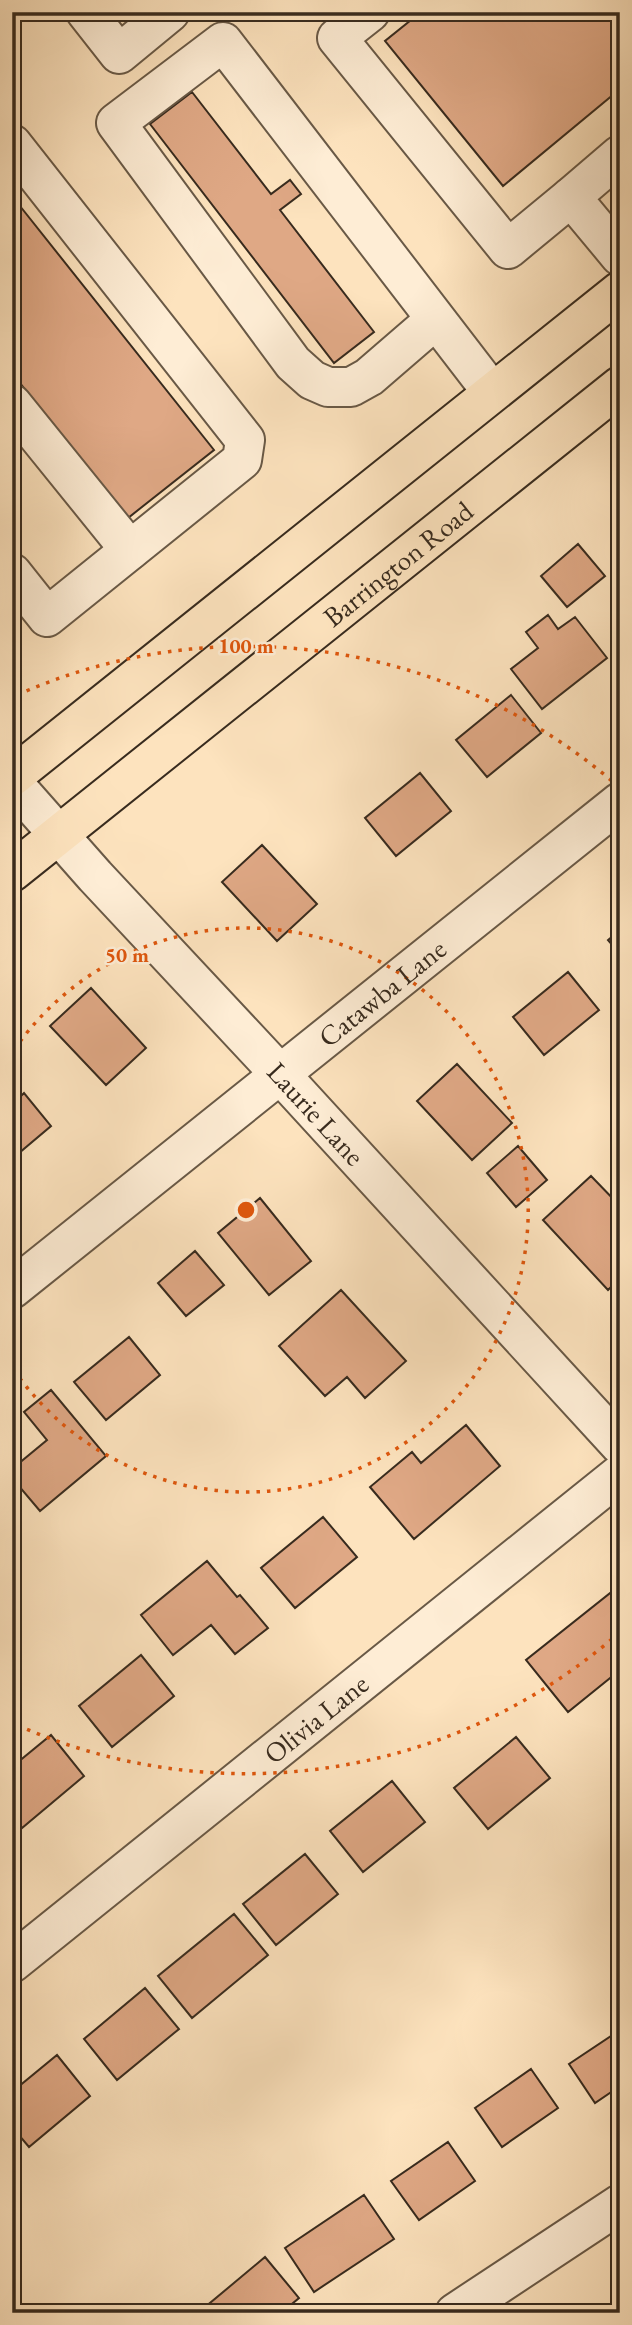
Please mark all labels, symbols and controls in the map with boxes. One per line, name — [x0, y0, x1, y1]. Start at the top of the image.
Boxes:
street label: Barrington Road — [316, 492, 481, 634]
text: 100 m — [218, 632, 274, 659]
street label: Catawba Lane — [311, 931, 453, 1055]
text: 50 m — [105, 941, 149, 968]
street label: Laurie Lane — [260, 1054, 373, 1173]
centre of rings — [234, 1198, 258, 1222]
street label: Olivia Lane — [256, 1666, 376, 1772]

